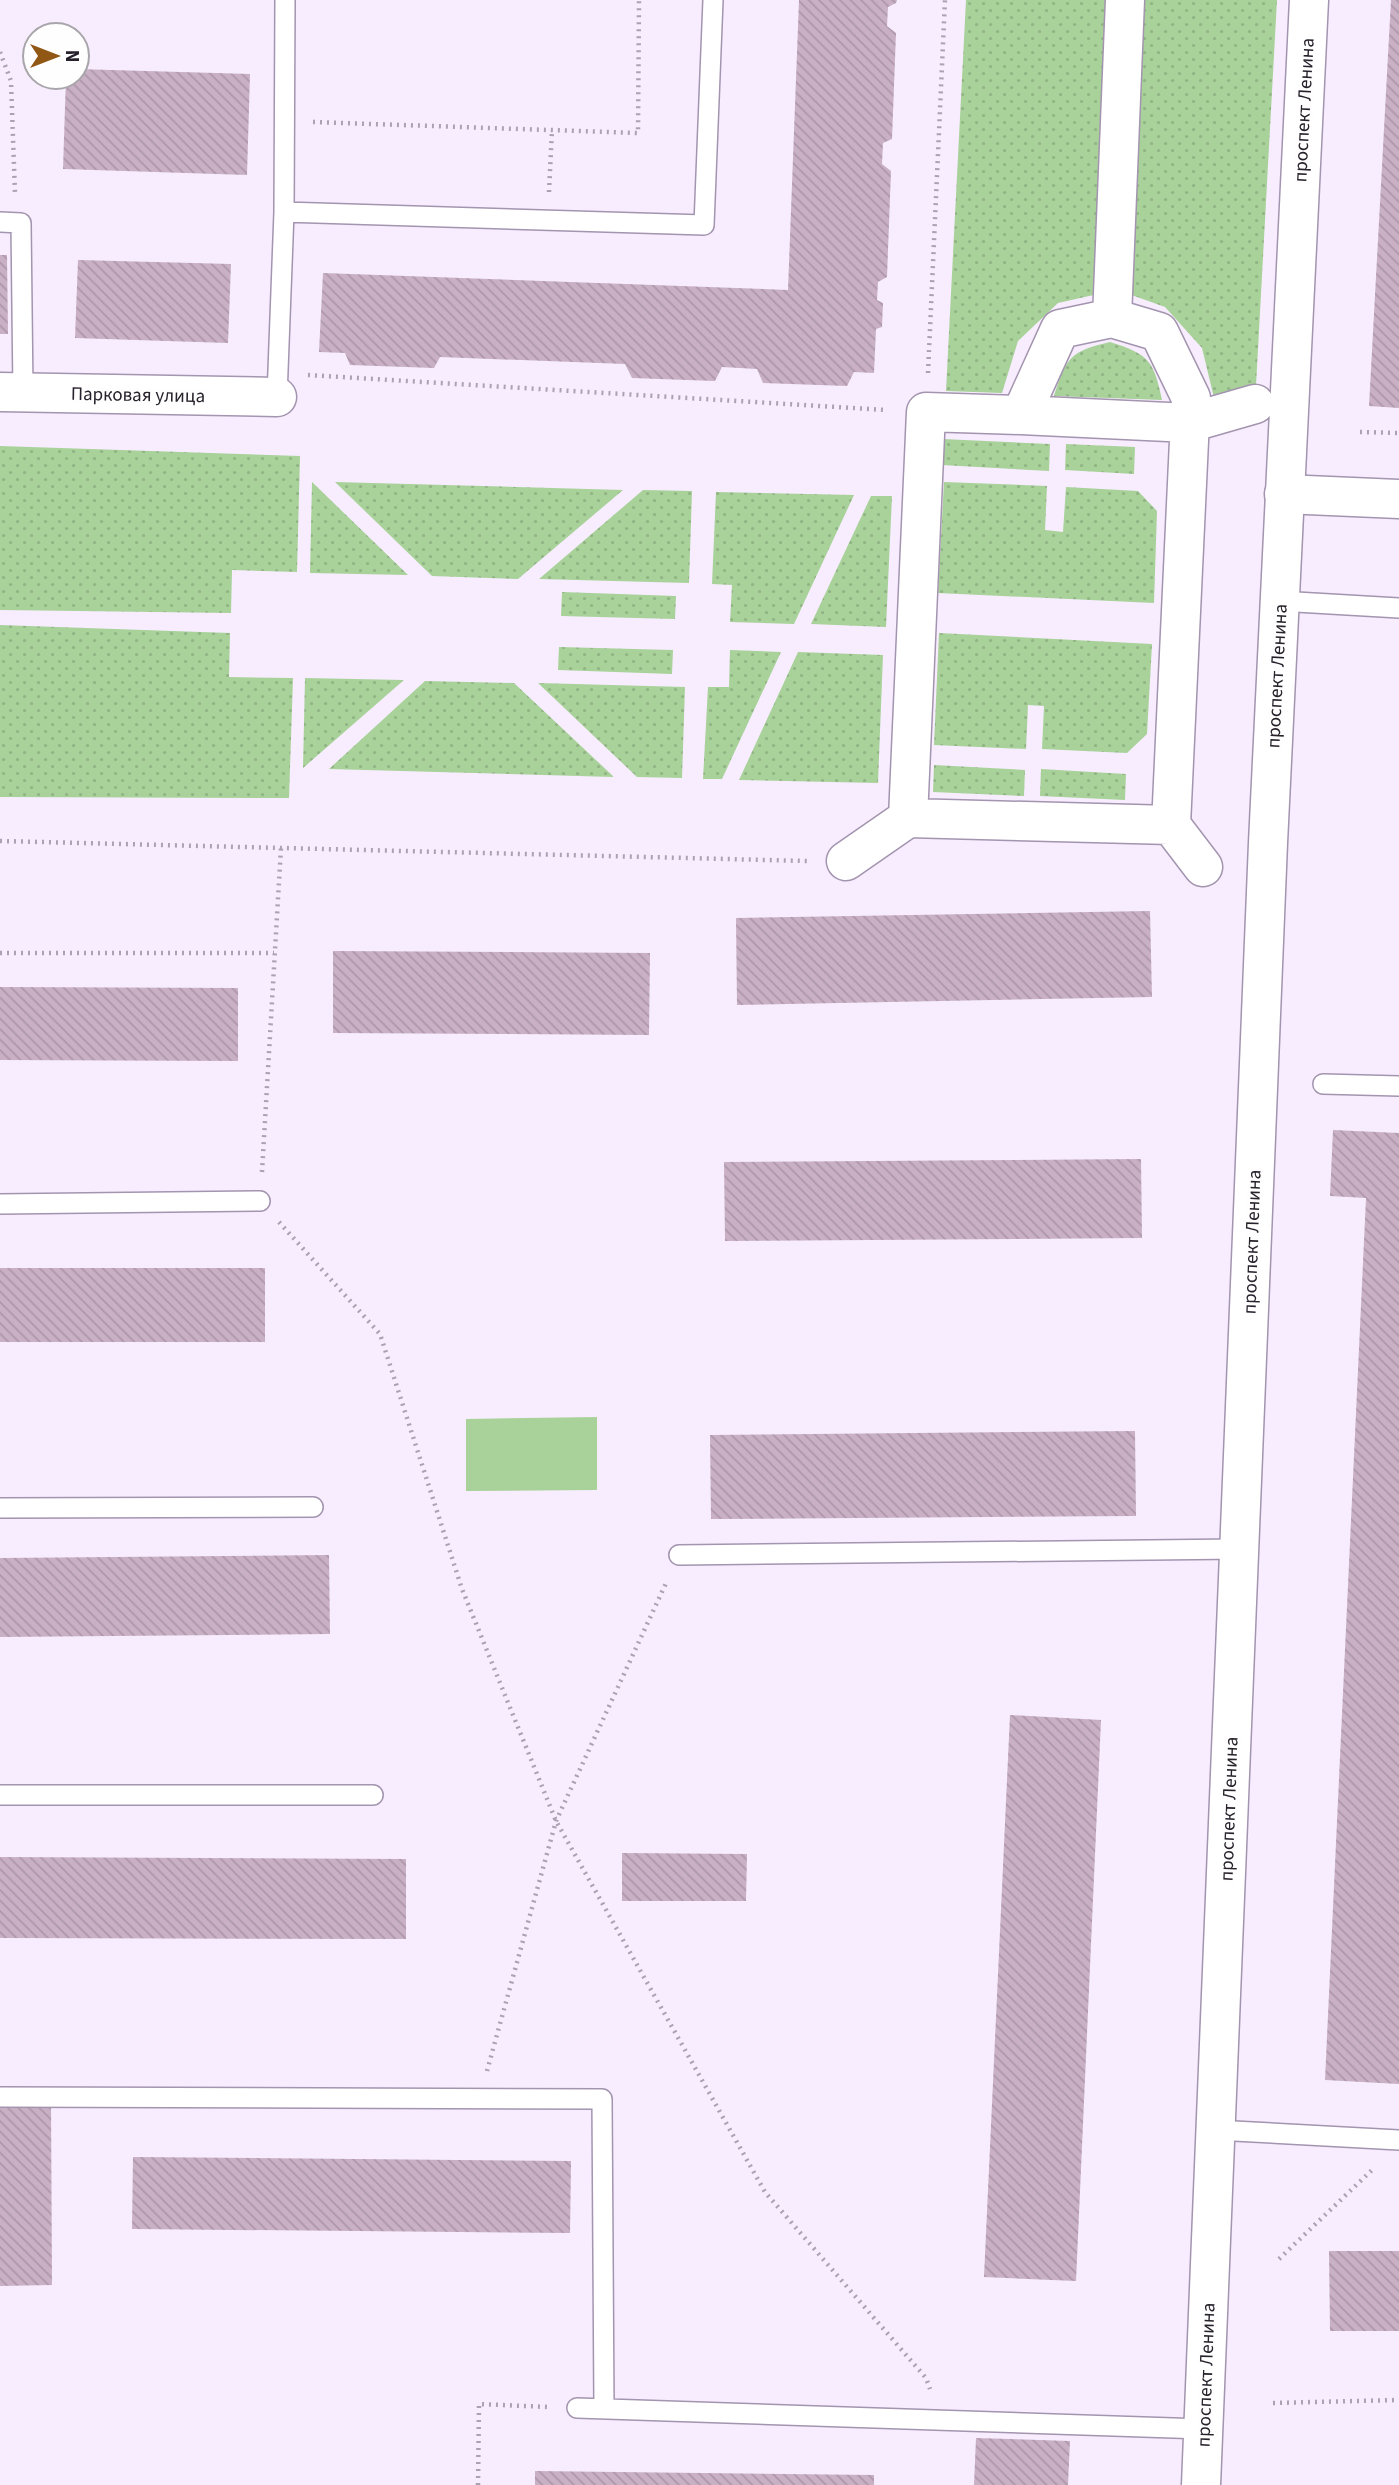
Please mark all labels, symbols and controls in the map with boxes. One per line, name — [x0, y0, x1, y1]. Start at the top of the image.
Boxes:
north arrow — [21, 21, 91, 91]
street label: проспект Ленина — [1287, 37, 1322, 183]
text: N — [58, 50, 85, 62]
street label: Парковая улица — [71, 381, 205, 410]
street label: проспект Ленина — [1260, 603, 1295, 749]
street label: проспект Ленина — [1236, 1169, 1269, 1315]
street label: проспект Ленина — [1213, 1736, 1246, 1882]
street label: проспект Ленина — [1190, 2302, 1223, 2448]

